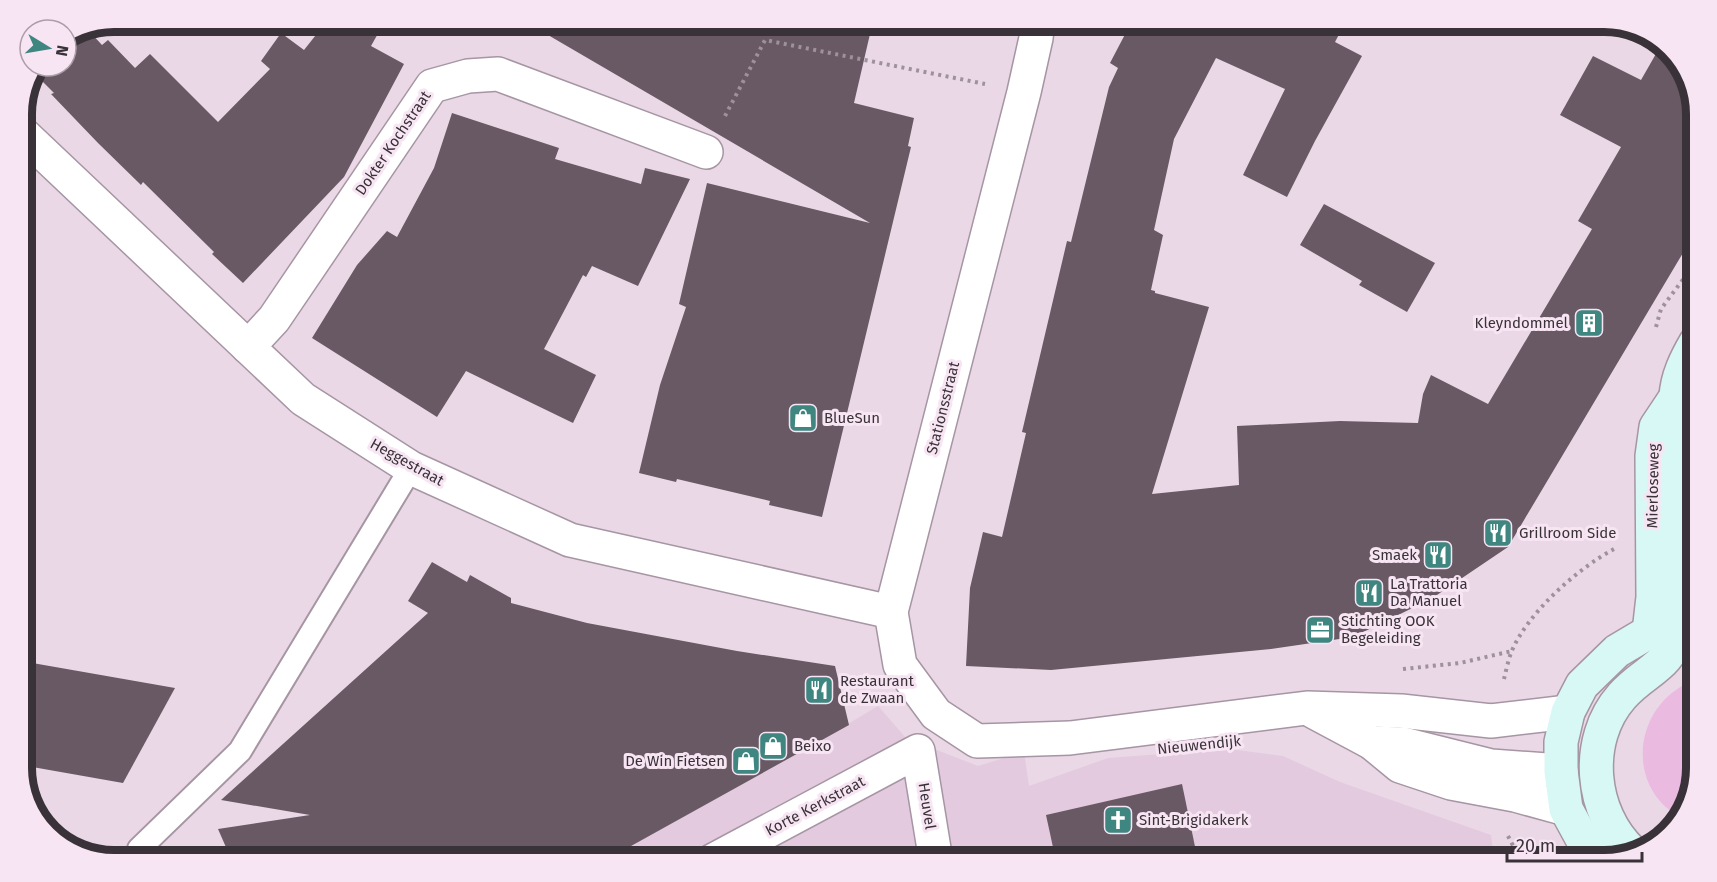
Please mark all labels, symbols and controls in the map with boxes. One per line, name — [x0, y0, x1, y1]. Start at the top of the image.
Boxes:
north arrow — [18, 18, 78, 78]
text: N — [52, 44, 73, 58]
street label: Dokter Kochstraat — [351, 87, 435, 199]
building icon: Kleyndommel — [1573, 307, 1605, 339]
place label: Kleyndommel — [1475, 314, 1569, 332]
street label: Stationsstraat — [923, 359, 963, 456]
shop icon: BlueSun — [787, 402, 819, 434]
place label: BlueSun — [824, 409, 880, 427]
street label: Heggestraat — [367, 434, 447, 490]
street label: Mierloseweg — [1643, 443, 1663, 529]
restaurant icon: Grillroom Side — [1482, 517, 1514, 549]
place label: Grillroom Side — [1519, 524, 1617, 542]
restaurant icon: Smaek — [1422, 539, 1454, 571]
place label: Smaek — [1372, 546, 1417, 564]
place label: La Trattoria Da Manuel — [1390, 575, 1468, 610]
restaurant icon: La Trattoria Da Manuel — [1353, 577, 1385, 609]
place label: Stichting OOK Begeleiding — [1341, 612, 1435, 647]
office icon: Stichting OOK Begeleiding — [1304, 614, 1336, 646]
place label: Restaurant de Zwaan — [840, 672, 914, 707]
restaurant icon: Restaurant de Zwaan — [803, 674, 835, 706]
shop icon: Beixo — [757, 730, 789, 762]
street label: Nieuwendijk — [1156, 732, 1242, 758]
place label: Beixo — [794, 737, 831, 755]
shop icon: De Win Fietsen — [730, 745, 762, 777]
place label: De Win Fietsen — [625, 752, 725, 770]
street label: Korte Kerkstraat — [762, 772, 868, 840]
street label: Heuvel — [914, 781, 940, 831]
church icon: Sint-Brigidakerk — [1102, 804, 1134, 836]
place label: Sint-Brigidakerk — [1139, 811, 1249, 829]
scale bar — [1507, 825, 1642, 863]
text: 20 m — [1516, 835, 1555, 857]

